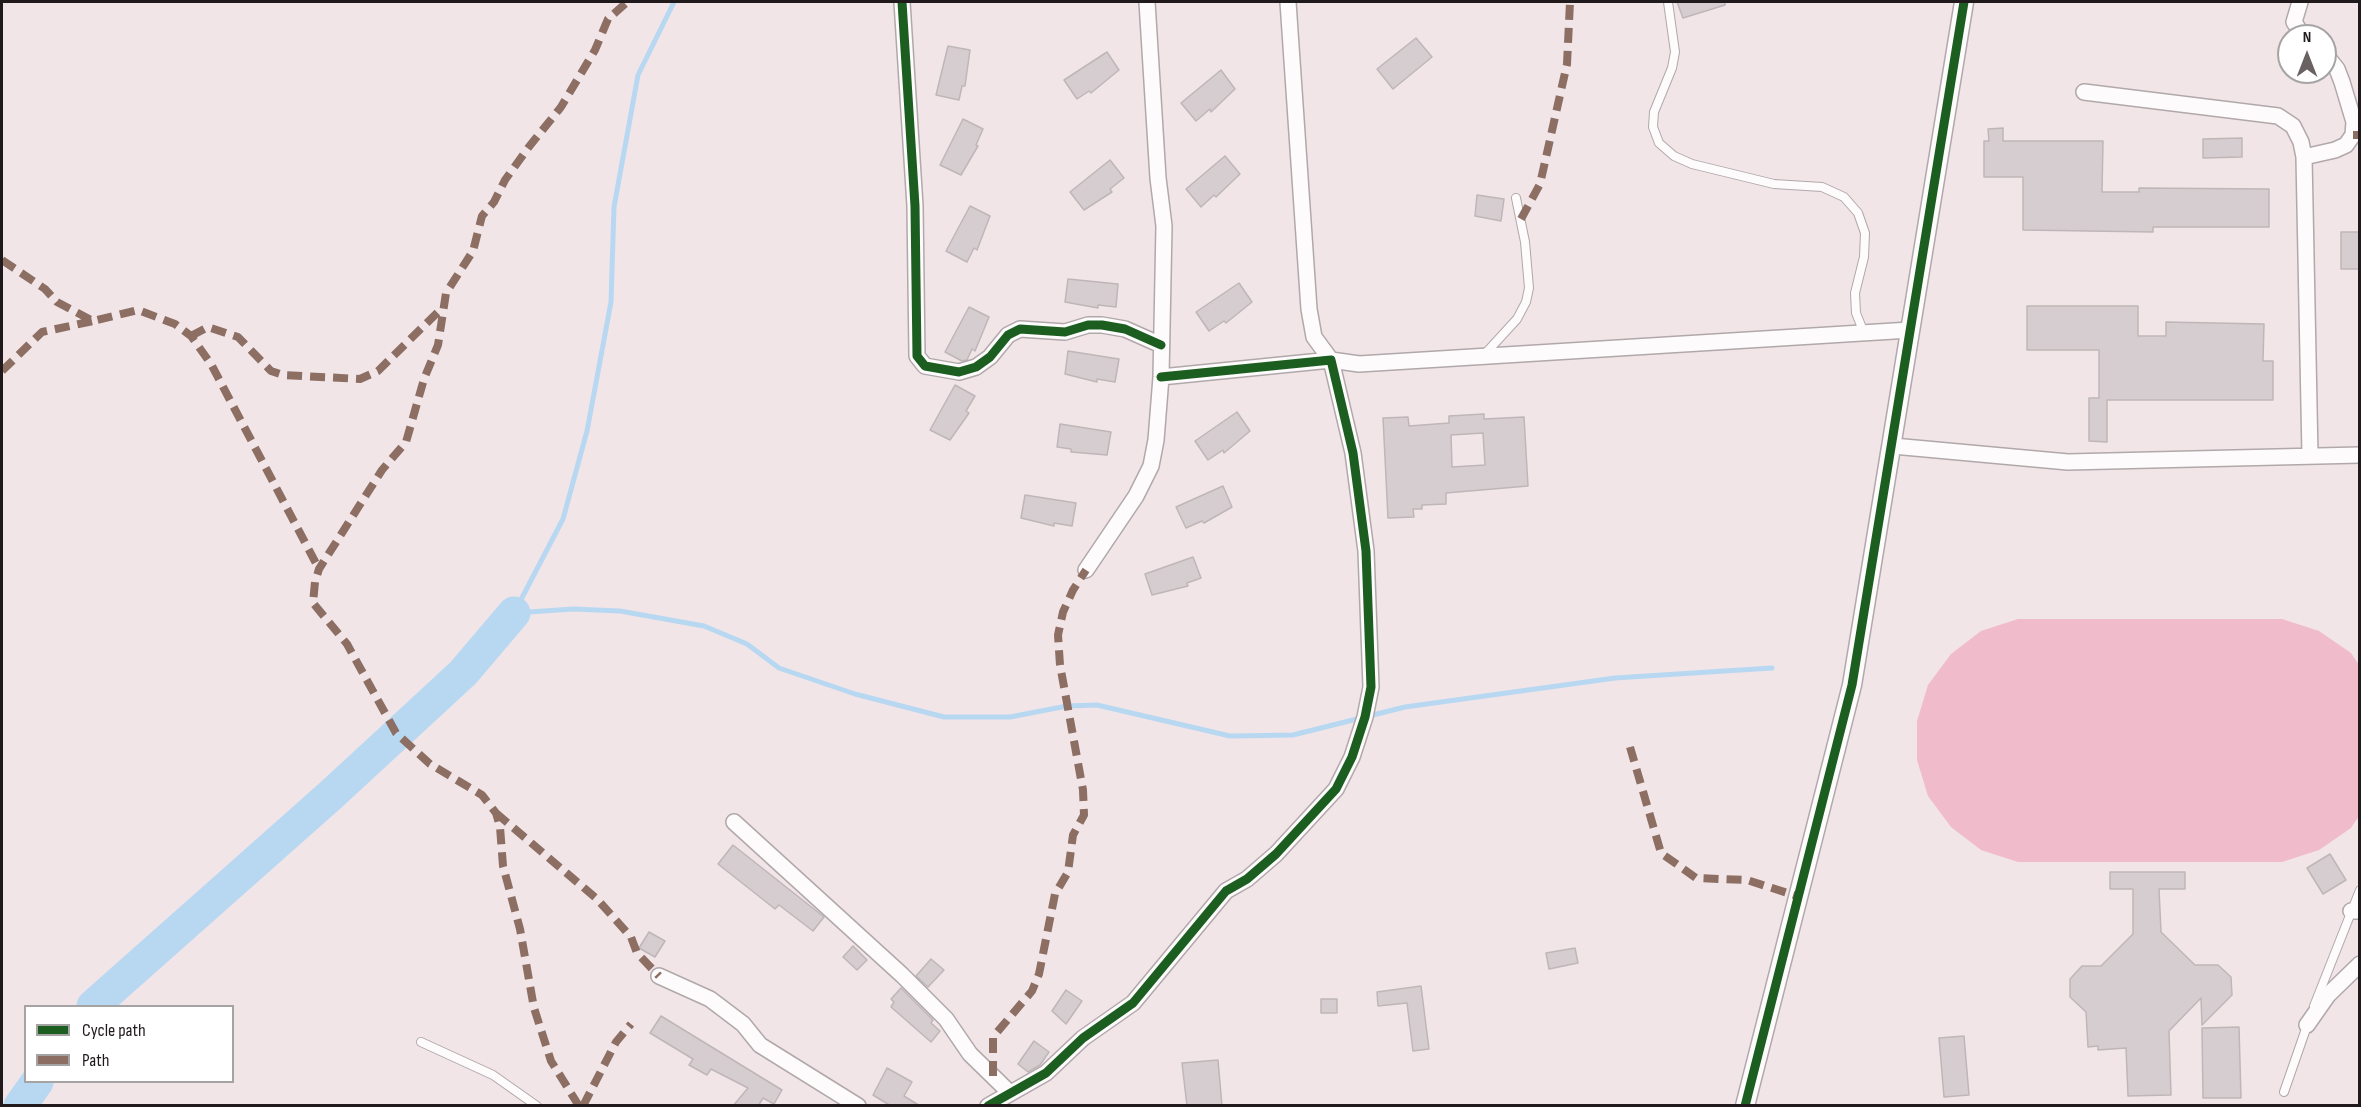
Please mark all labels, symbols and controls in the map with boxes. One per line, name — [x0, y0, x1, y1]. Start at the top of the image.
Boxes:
north arrow — [2277, 24, 2337, 84]
text: N — [2303, 28, 2311, 47]
legend — [24, 1005, 234, 1083]
text: Cycle path — [82, 1020, 146, 1041]
text: Path — [82, 1050, 110, 1071]

